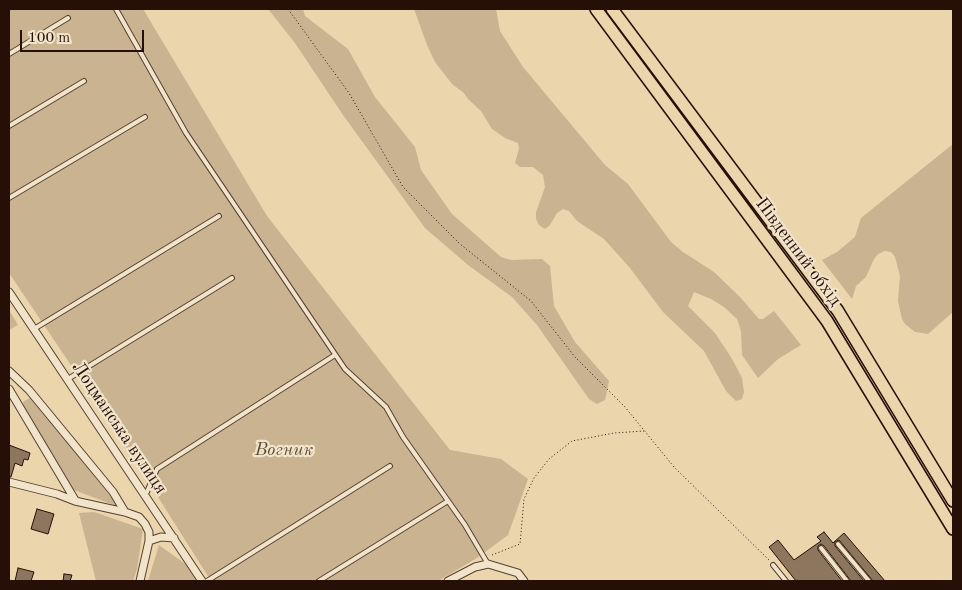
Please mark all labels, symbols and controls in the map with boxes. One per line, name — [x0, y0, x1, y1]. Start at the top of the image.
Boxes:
scale bar — [22, 20, 146, 52]
text: 100 m — [28, 31, 70, 46]
street label: Південний обхід — [750, 194, 846, 310]
street label: Лоцманська вулиця — [67, 358, 171, 498]
park label: Вогник — [255, 439, 313, 461]

